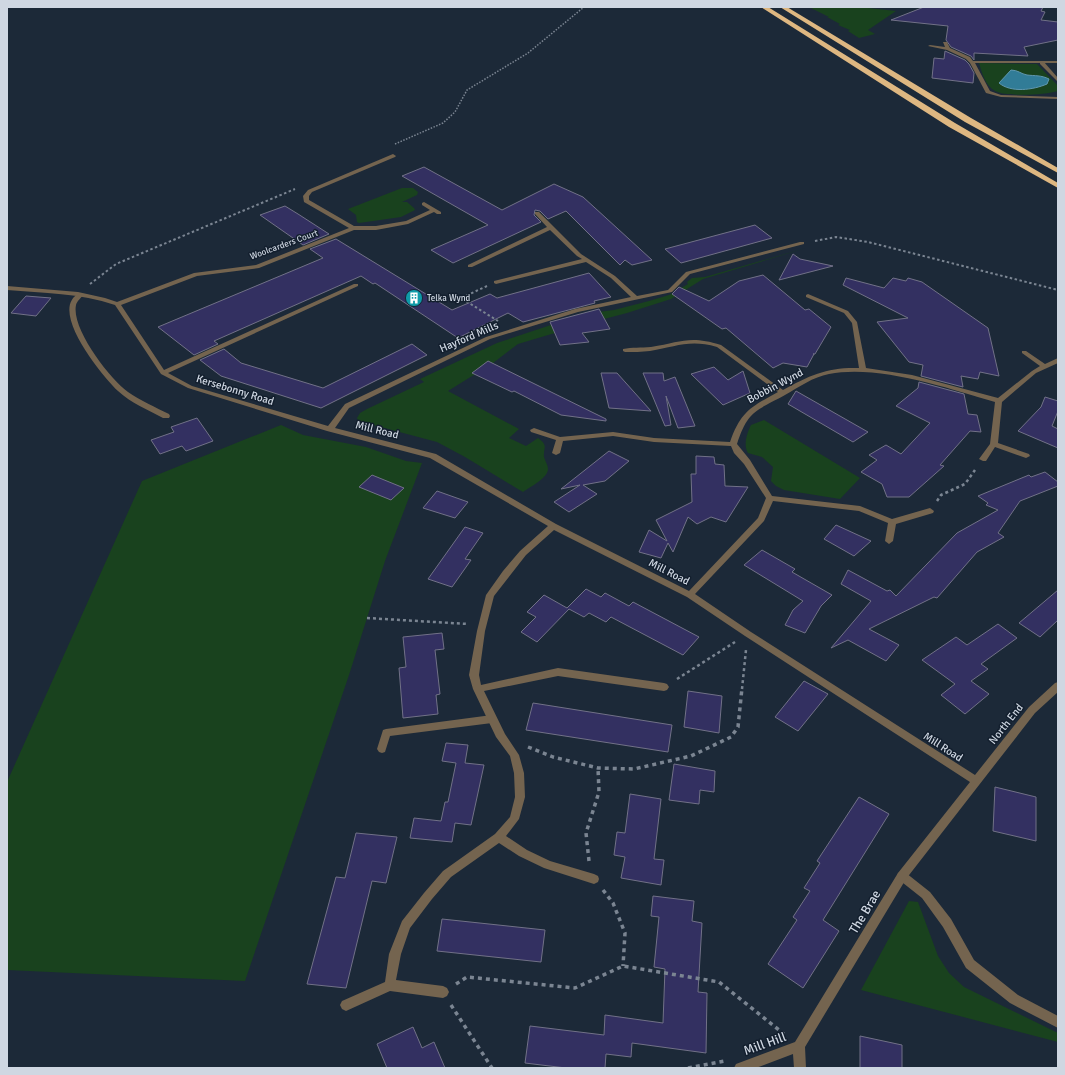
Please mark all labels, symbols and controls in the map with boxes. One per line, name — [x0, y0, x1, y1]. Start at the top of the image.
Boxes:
street label: Woolcarders Court — [249, 228, 319, 262]
building icon: Telka Wynd — [404, 288, 424, 308]
place label: Telka Wynd — [427, 293, 471, 304]
street label: Hayford Mills — [438, 319, 501, 355]
street label: Bobbin Wynd — [745, 366, 805, 406]
street label: Kersebonny Road — [195, 372, 276, 408]
street label: Mill Road — [354, 418, 400, 442]
street label: Mill Road — [646, 556, 692, 588]
street label: North End — [986, 701, 1026, 747]
street label: Mill Road — [921, 730, 965, 765]
street label: The Brae — [846, 887, 884, 937]
street label: Mill Hill — [742, 1029, 789, 1059]

